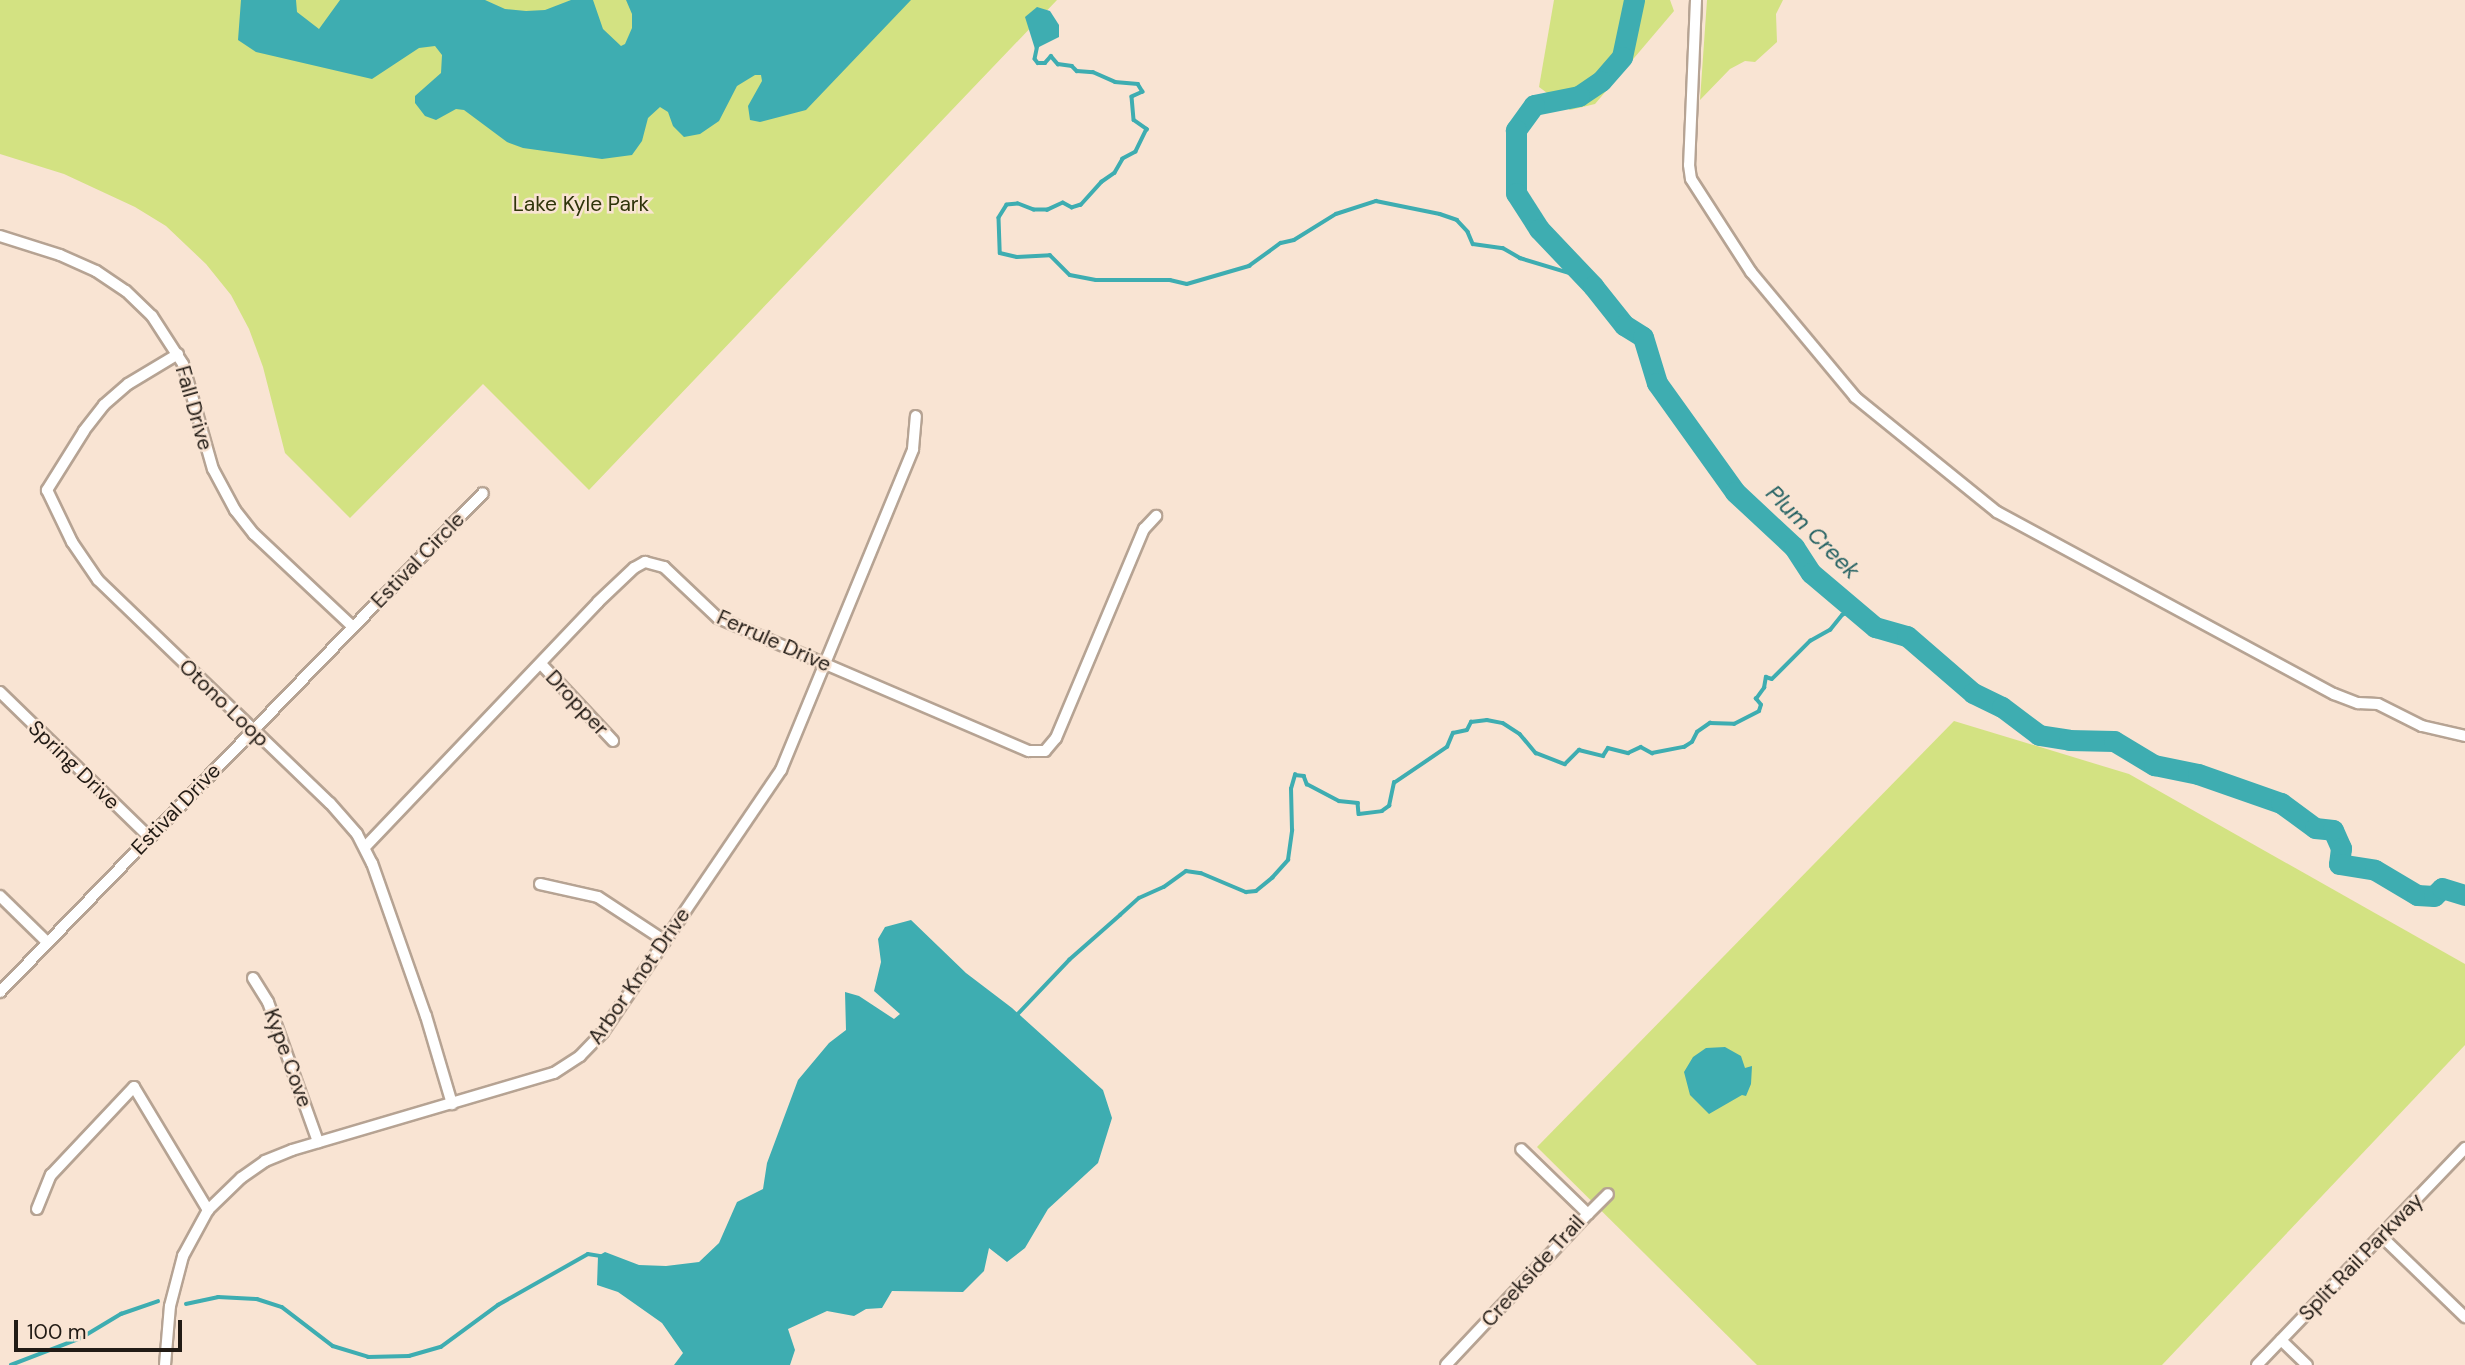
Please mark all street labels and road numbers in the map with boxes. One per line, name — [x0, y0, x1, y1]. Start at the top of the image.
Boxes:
street label: Fall Drive — [170, 363, 218, 453]
street label: Estival Circle — [366, 507, 470, 613]
street label: Ferrule Drive — [713, 605, 835, 677]
street label: Otono Loop — [174, 654, 274, 752]
street label: Dropper — [540, 665, 614, 741]
street label: Spring Drive — [23, 715, 125, 815]
street label: Estival Drive — [126, 758, 226, 860]
street label: Arbor Knot Drive — [583, 903, 695, 1049]
street label: Kype Cove — [259, 1005, 317, 1111]
street label: Split Rail Parkway — [2294, 1188, 2428, 1326]
street label: Creekside Trail — [1476, 1210, 1590, 1332]

